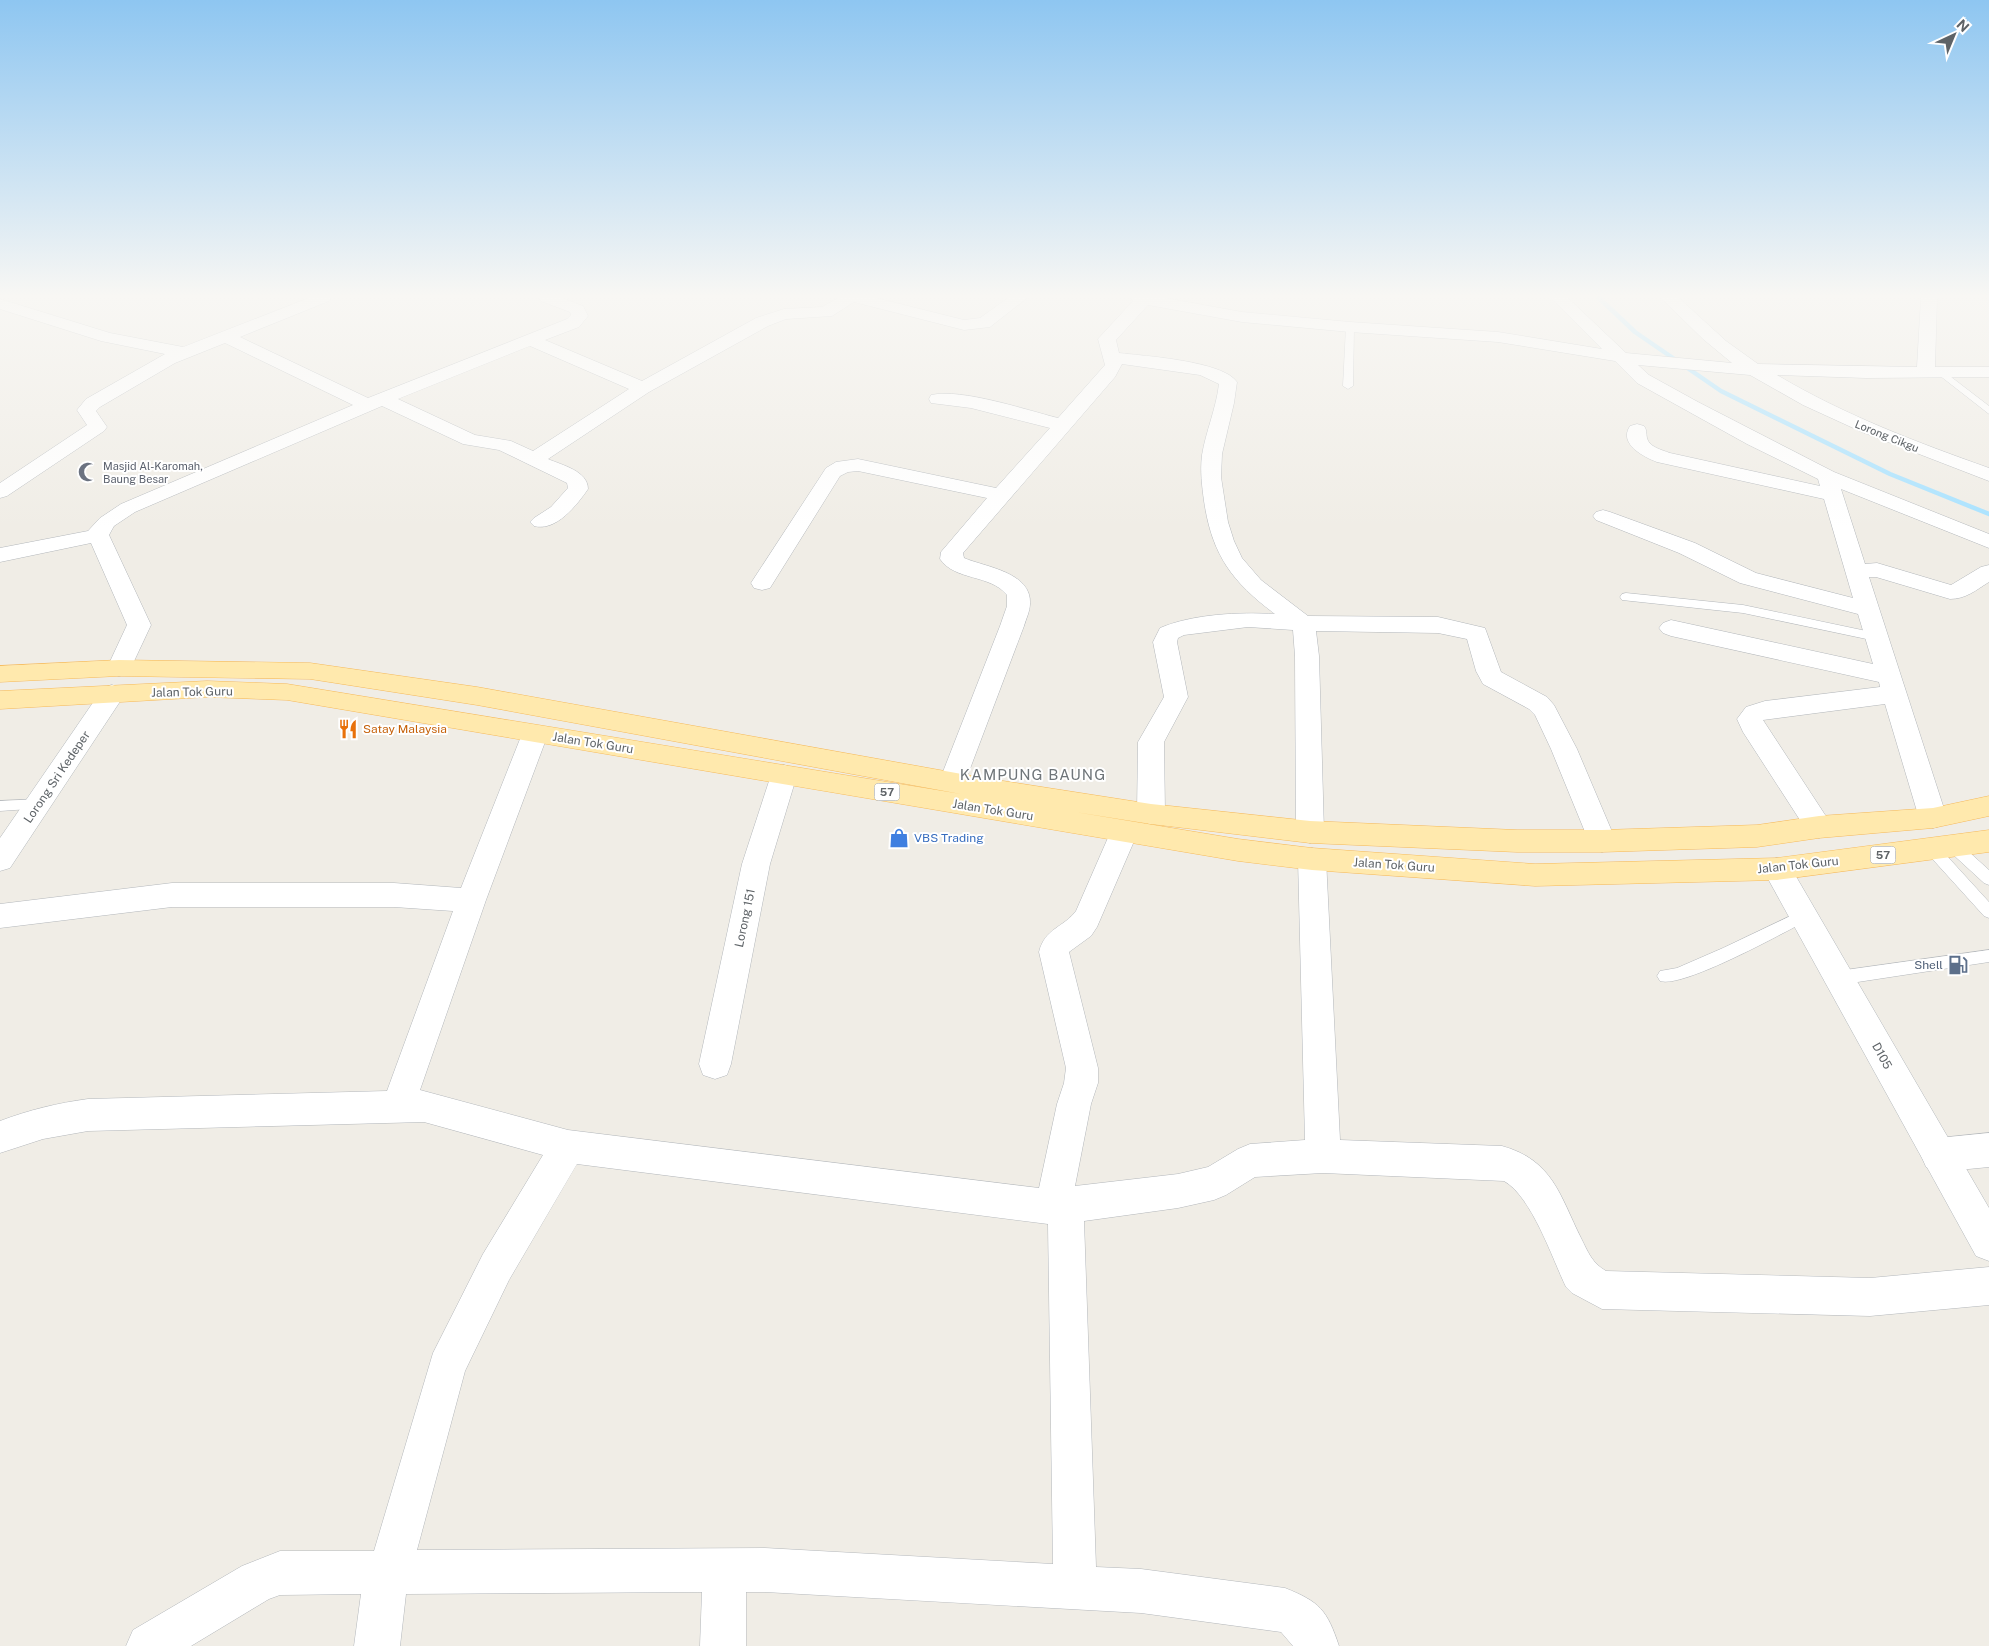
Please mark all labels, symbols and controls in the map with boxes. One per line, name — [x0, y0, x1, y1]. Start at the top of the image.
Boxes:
north arrow — [1929, 10, 1979, 60]
text: N — [1954, 16, 1973, 35]
street label: Lorong Cikgu — [1853, 418, 1921, 454]
place label: Masjid Al-Karomah, Baung Besar — [103, 460, 203, 485]
mosque icon: Masjid Al-Karomah, Baung Besar — [77, 461, 99, 483]
street label: Jalan Tok Guru — [151, 684, 233, 700]
restaurant icon: Satay Malaysia — [337, 718, 359, 740]
place label: Satay Malaysia — [363, 722, 447, 736]
street label: Lorong Sri Kedeper — [21, 728, 93, 826]
street label: Jalan Tok Guru — [552, 730, 634, 756]
district label: KAMPUNG BAUNG — [960, 766, 1106, 783]
road number: 57 — [874, 784, 900, 800]
street label: Jalan Tok Guru — [952, 797, 1034, 823]
shop icon: VBS Trading — [888, 827, 910, 849]
place label: VBS Trading — [914, 831, 984, 845]
road number: 57 — [1870, 846, 1896, 864]
street label: Jalan Tok Guru — [1757, 854, 1839, 876]
street label: Jalan Tok Guru — [1353, 855, 1435, 875]
street label: Lorong 151 — [732, 887, 758, 949]
fuel station icon: Shell — [1947, 954, 1969, 976]
place label: Shell — [1914, 958, 1943, 972]
street label: D105 — [1869, 1040, 1895, 1072]

